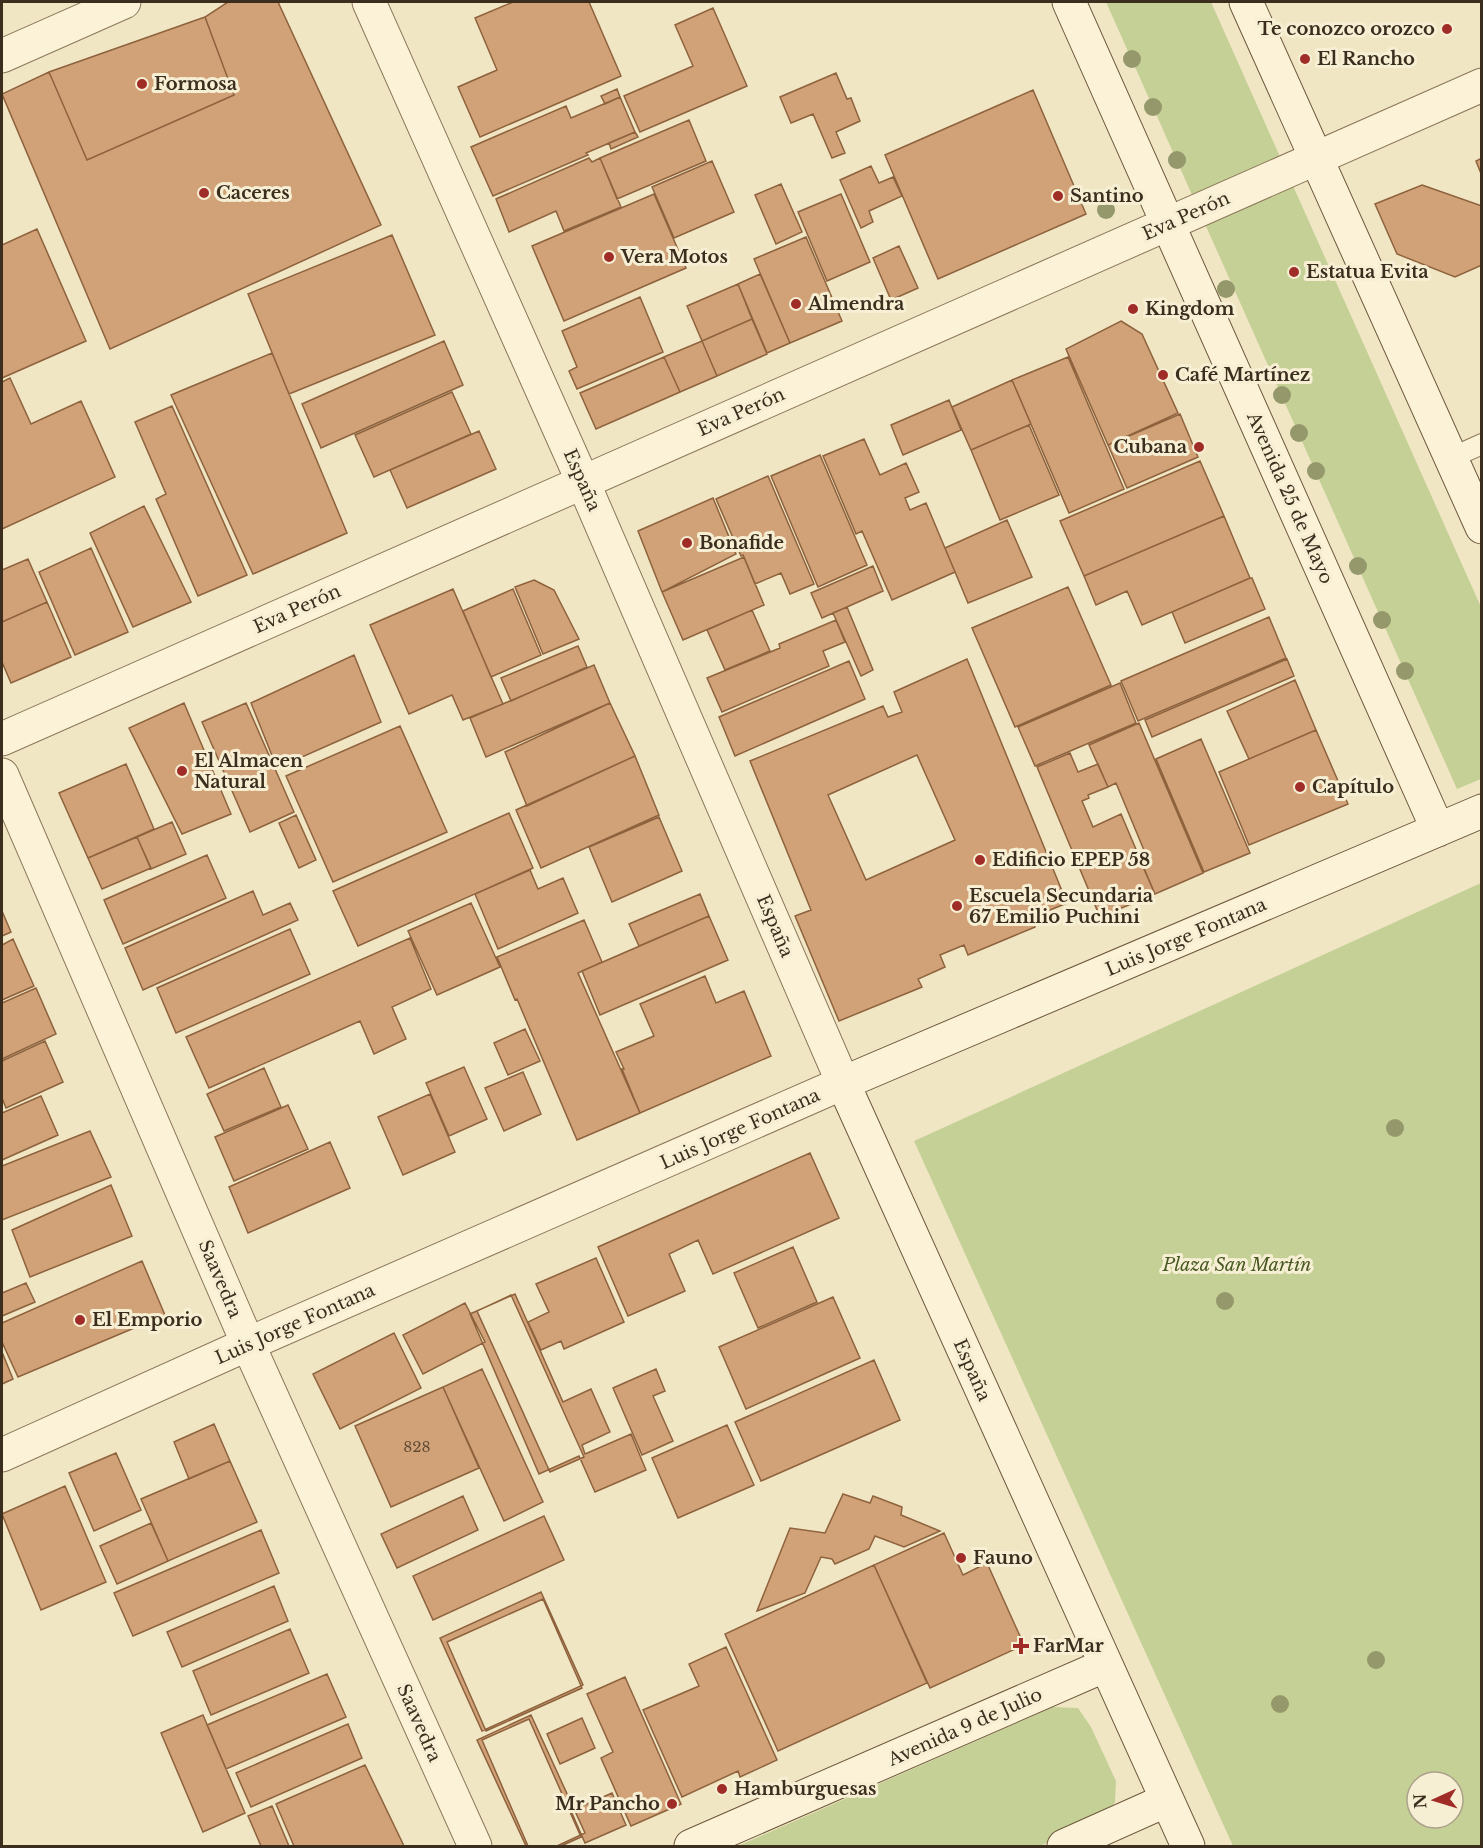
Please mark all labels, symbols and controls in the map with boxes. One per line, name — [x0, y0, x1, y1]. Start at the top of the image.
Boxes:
place label: Te conozco orozco — [1258, 18, 1435, 40]
marker: Te conozco orozco — [1440, 22, 1454, 36]
place label: El Rancho — [1317, 48, 1415, 70]
marker: El Rancho — [1298, 52, 1312, 66]
place label: Formosa — [154, 73, 238, 95]
marker: Formosa — [135, 77, 149, 91]
place label: Caceres — [216, 182, 290, 204]
place label: Santino — [1070, 185, 1144, 207]
marker: Caceres — [197, 186, 211, 200]
street label: Eva Perón — [1139, 187, 1233, 245]
marker: Santino — [1051, 189, 1065, 203]
place label: Vera Motos — [620, 246, 728, 268]
marker: Vera Motos — [602, 250, 616, 264]
place label: Estatua Evita — [1306, 261, 1429, 283]
marker: Estatua Evita — [1287, 265, 1301, 279]
place label: Almendra — [807, 293, 905, 315]
marker: Almendra — [789, 297, 803, 311]
place label: Kingdom — [1145, 298, 1235, 320]
marker: Kingdom — [1126, 302, 1140, 316]
place label: Café Martínez — [1175, 364, 1310, 386]
marker: Café Martínez — [1156, 368, 1170, 382]
street label: Eva Perón — [694, 383, 788, 441]
street label: Avenida 25 de Mayo — [1242, 408, 1338, 587]
place label: Cubana — [1114, 436, 1188, 458]
marker: Cubana — [1192, 440, 1206, 454]
street label: España — [559, 445, 605, 515]
place label: Bonafide — [699, 532, 784, 554]
marker: Bonafide — [680, 536, 694, 550]
street label: Eva Perón — [250, 580, 344, 638]
place label: El Almacen Natural — [194, 750, 303, 793]
marker: El Almacen Natural — [175, 764, 189, 778]
place label: Capítulo — [1312, 776, 1394, 798]
marker: Capítulo — [1293, 780, 1307, 794]
place label: Edificio EPEP 58 — [992, 849, 1150, 871]
marker: Edificio EPEP 58 — [973, 853, 987, 867]
place label: Escuela Secundaria 67 Emilio Puchini — [969, 885, 1154, 928]
street label: España — [752, 891, 798, 961]
street label: Luis Jorge Fontana — [1102, 893, 1270, 981]
marker: Escuela Secundaria 67 Emilio Puchini — [950, 899, 964, 913]
street label: Luis Jorge Fontana — [657, 1084, 823, 1174]
street label: Saavedra — [194, 1237, 246, 1321]
park label: Plaza San Martín — [1162, 1254, 1311, 1276]
street label: Luis Jorge Fontana — [212, 1279, 378, 1369]
place label: El Emporio — [92, 1309, 202, 1331]
marker: El Emporio — [73, 1313, 87, 1327]
street label: España — [949, 1335, 995, 1405]
house number: 828 — [403, 1437, 431, 1456]
place label: Fauno — [973, 1547, 1033, 1569]
marker: Fauno — [954, 1551, 968, 1565]
place label: FarMar — [1033, 1635, 1104, 1657]
marker: FarMar — [1014, 1639, 1028, 1653]
street label: Saavedra — [392, 1681, 446, 1765]
street label: Avenida 9 de Julio — [884, 1683, 1045, 1771]
north arrow — [1405, 1770, 1465, 1830]
place label: Hamburguesas — [734, 1778, 877, 1800]
marker: Hamburguesas — [715, 1782, 729, 1796]
place label: Mr Pancho — [555, 1793, 660, 1815]
text: N — [1410, 1793, 1431, 1809]
marker: Mr Pancho — [665, 1797, 679, 1811]

